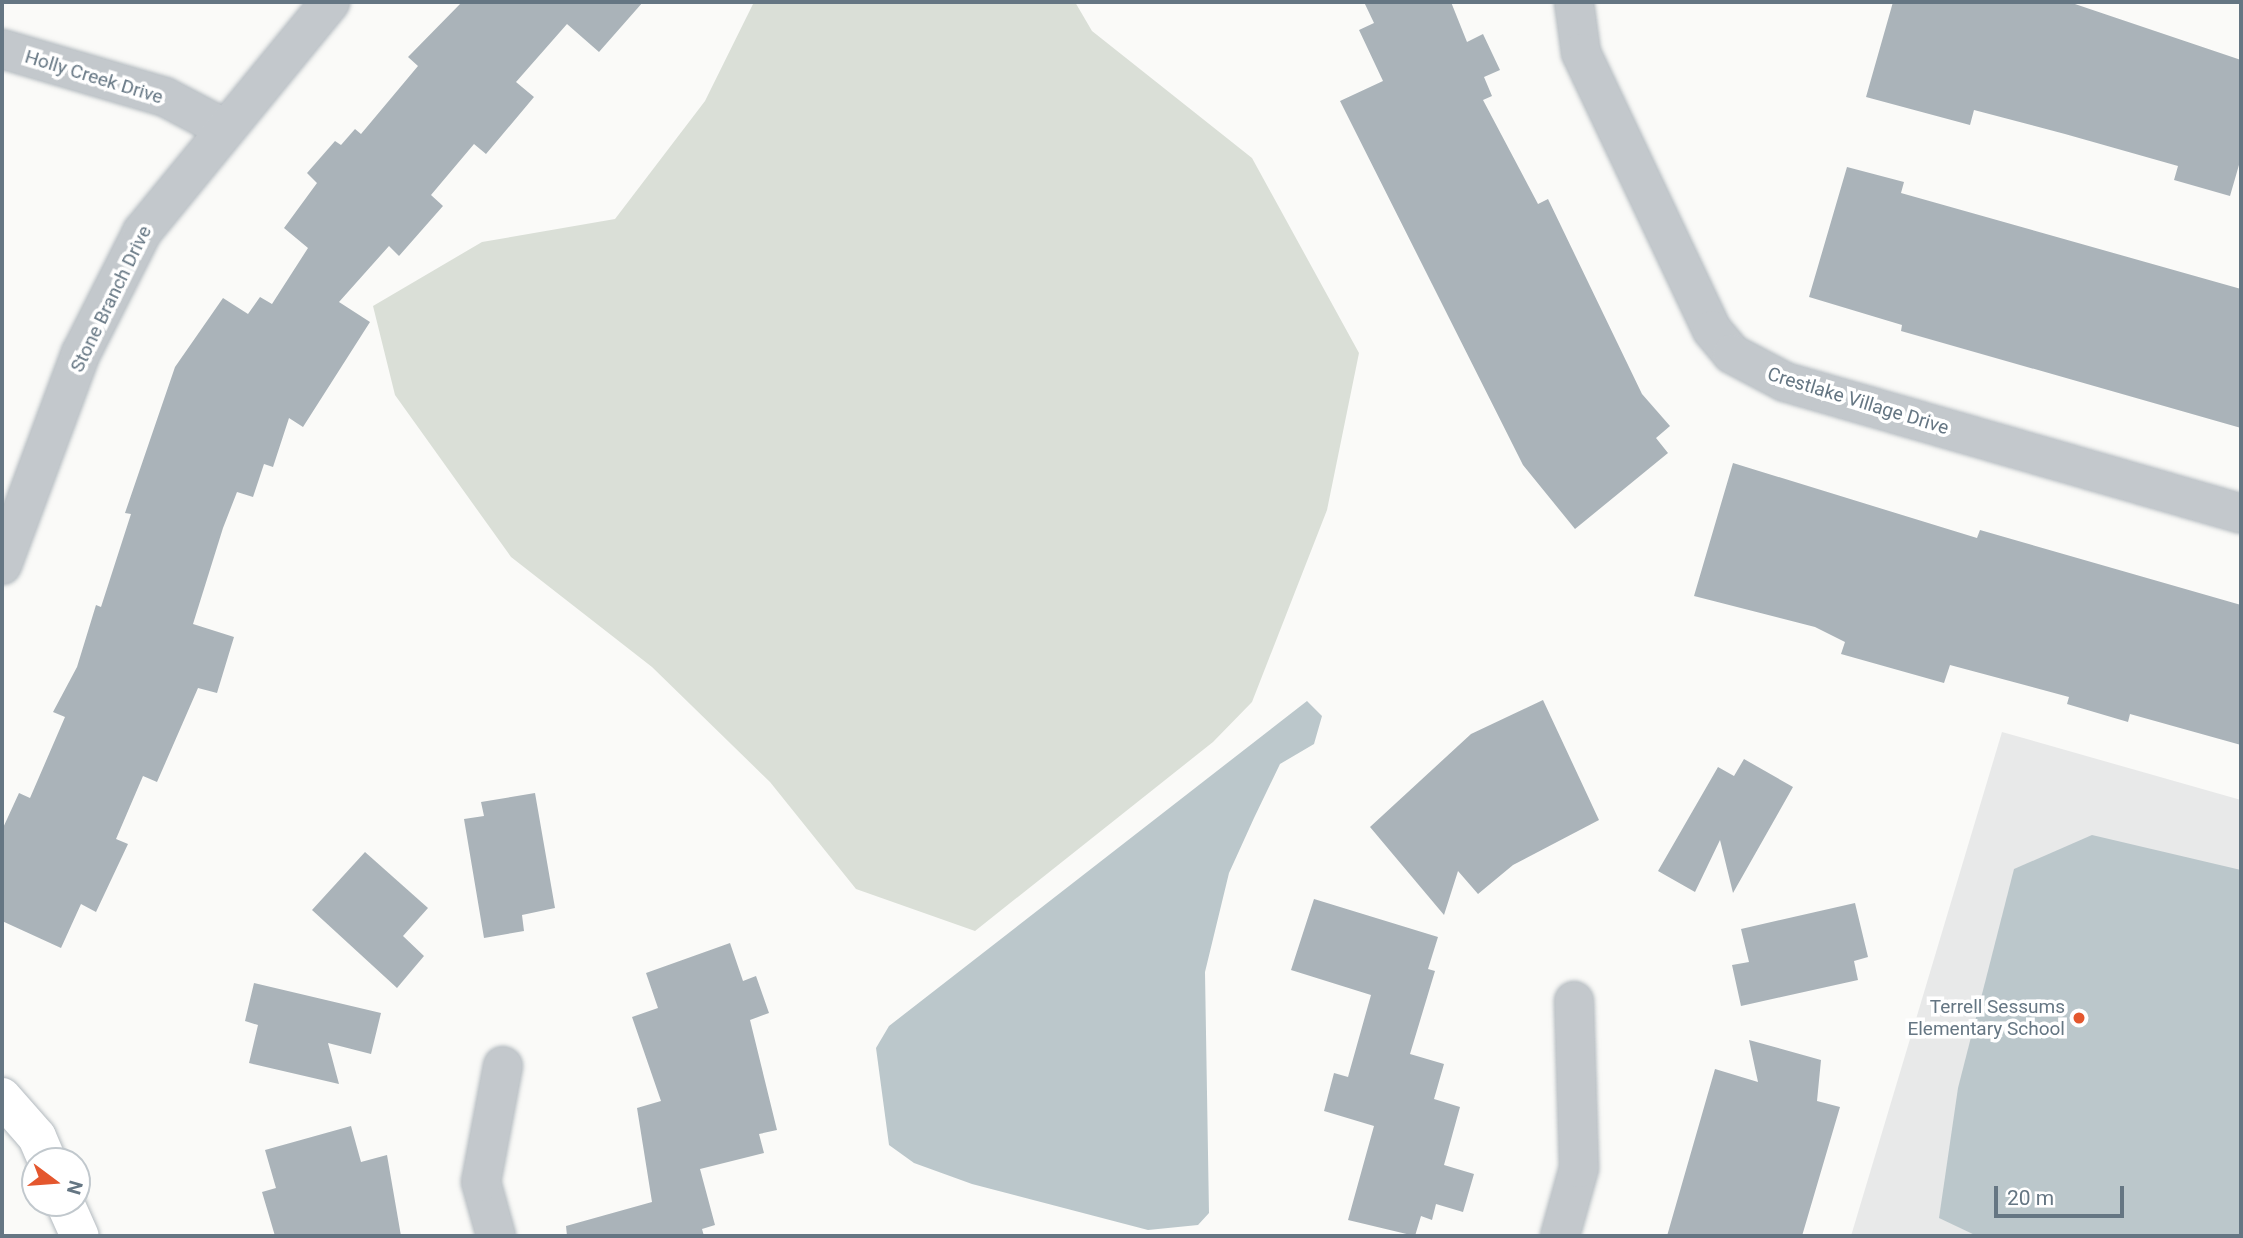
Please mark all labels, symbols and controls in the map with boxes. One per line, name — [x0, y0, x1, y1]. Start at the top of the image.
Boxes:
street label: Holly Creek Drive — [22, 45, 166, 109]
street label: Stone Branch Drive — [66, 222, 156, 376]
street label: Crestlake Village Drive — [1765, 363, 1951, 439]
place label: Terrell Sessums Elementary School — [1907, 996, 2065, 1040]
marker: Terrell Sessums Elementary School — [2071, 1010, 2087, 1026]
north arrow — [21, 1147, 91, 1217]
scale bar — [1998, 1172, 2128, 1216]
text: N — [62, 1178, 88, 1197]
text: 20 m — [2007, 1186, 2054, 1210]

